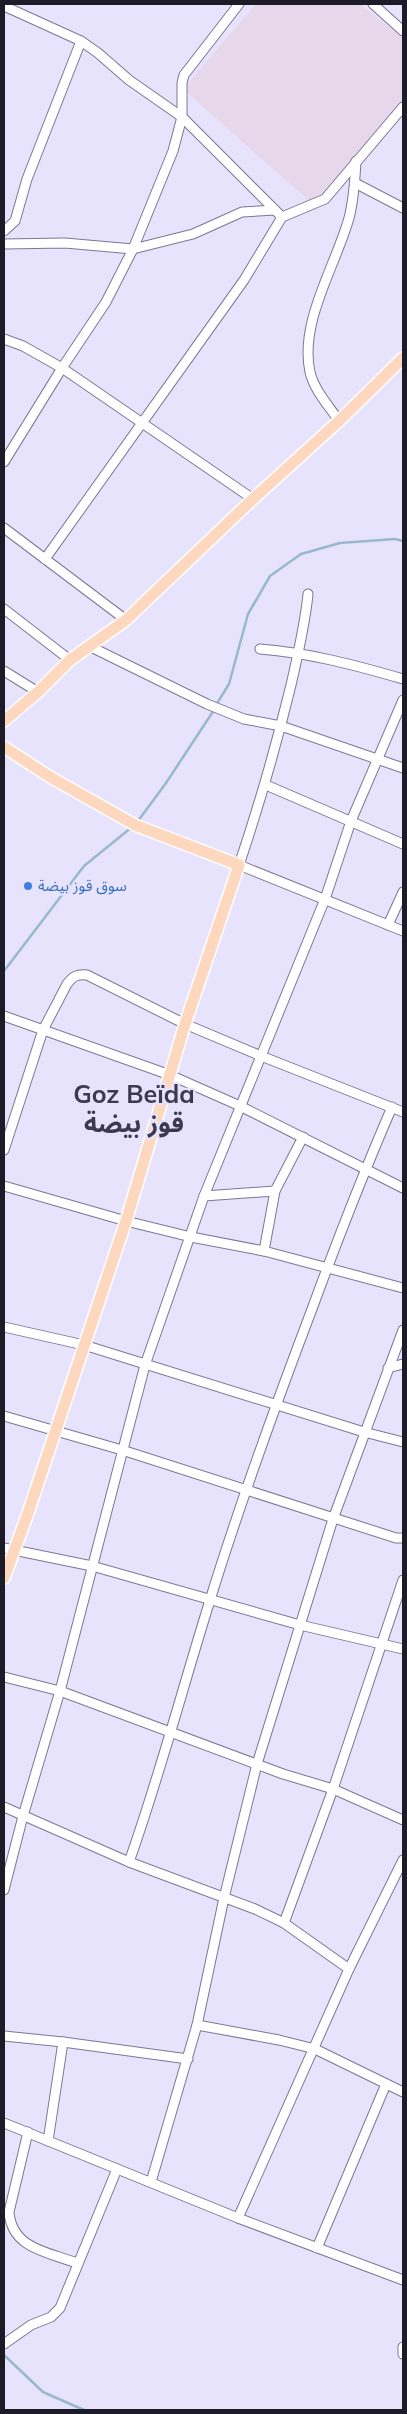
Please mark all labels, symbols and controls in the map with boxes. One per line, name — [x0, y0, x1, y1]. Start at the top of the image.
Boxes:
place label: سوق قوز بيضة — [38, 876, 127, 895]
marker: سوق قوز بيضة — [22, 880, 34, 892]
district label: Goz Beïda قوز بيضة — [73, 1078, 195, 1138]

